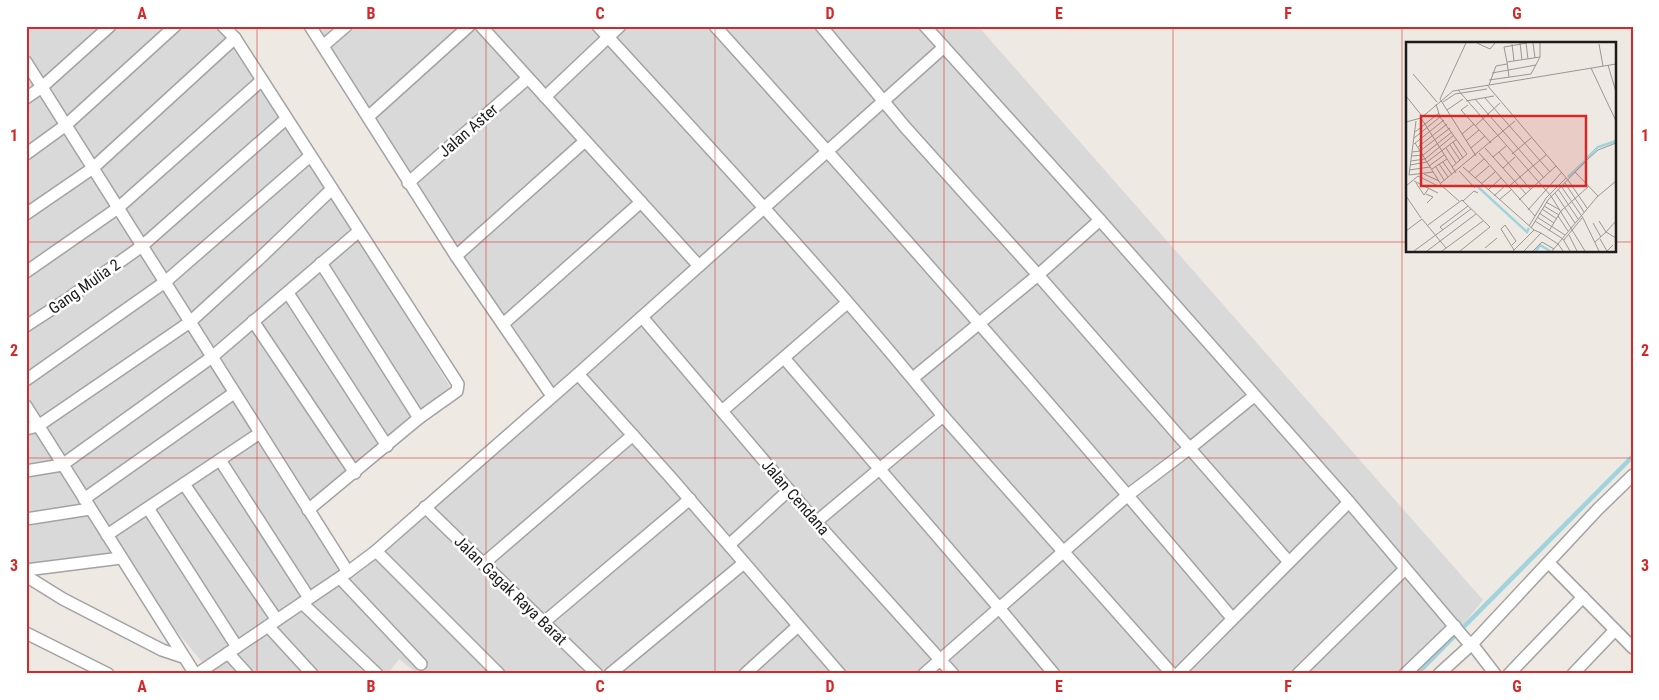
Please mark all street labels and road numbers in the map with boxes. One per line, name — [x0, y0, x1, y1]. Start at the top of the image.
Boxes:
street label: Jalan Aster — [435, 100, 502, 161]
street label: Gang Mulia 2 — [45, 255, 124, 318]
street label: Jalan Cendana — [758, 456, 833, 539]
street label: Jalan Gagak Raya Barat — [450, 532, 571, 649]

